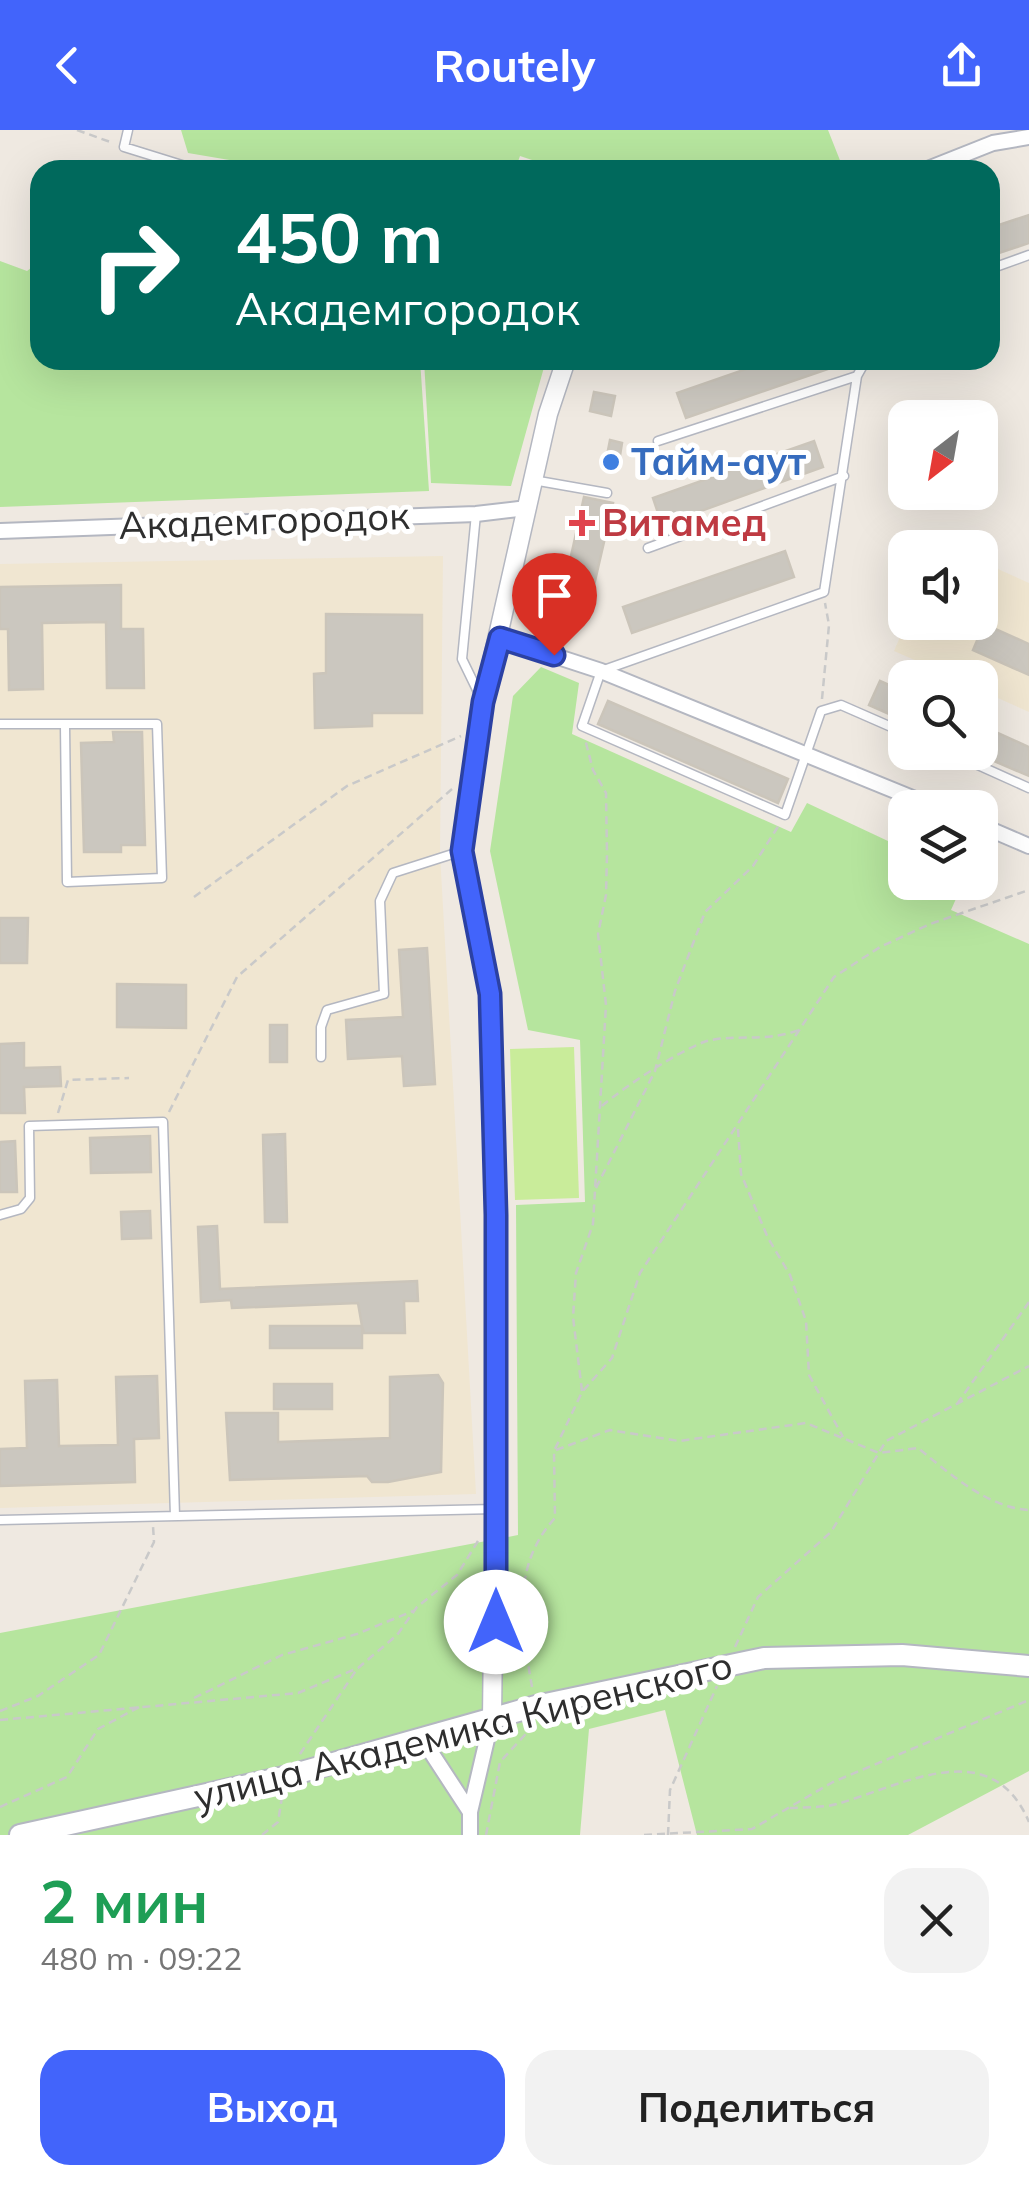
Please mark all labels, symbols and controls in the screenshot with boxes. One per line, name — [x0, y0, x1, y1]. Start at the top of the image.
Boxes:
text: Routely — [433, 37, 596, 93]
icon: back — [40, 38, 95, 93]
icon: share — [934, 38, 989, 93]
text: 450 m — [235, 193, 443, 281]
icon: right — [70, 200, 200, 330]
text: Академгородок — [235, 280, 580, 336]
north arrow — [888, 400, 998, 510]
map controls — [888, 400, 998, 900]
place label: Тайм-аут — [631, 437, 807, 485]
marker: Тайм-аут — [600, 451, 622, 473]
street label: Академгородок — [118, 491, 411, 549]
place label: Витамед — [602, 498, 766, 546]
marker: Витамед — [571, 512, 593, 534]
button: sound — [888, 530, 998, 640]
pin — [512, 553, 597, 656]
icon: arrive — [527, 568, 582, 623]
button: search — [888, 660, 998, 770]
button: layers — [888, 790, 998, 900]
position arrow — [444, 1570, 548, 1674]
street label: улица Академика Киренского — [189, 1640, 737, 1820]
text: 2 мин — [40, 1863, 208, 1938]
button: close — [884, 1868, 989, 1973]
text: 480 m · 09:22 — [40, 1938, 242, 1978]
button: Выход — [40, 2050, 505, 2165]
button: Поделиться — [525, 2050, 989, 2165]

